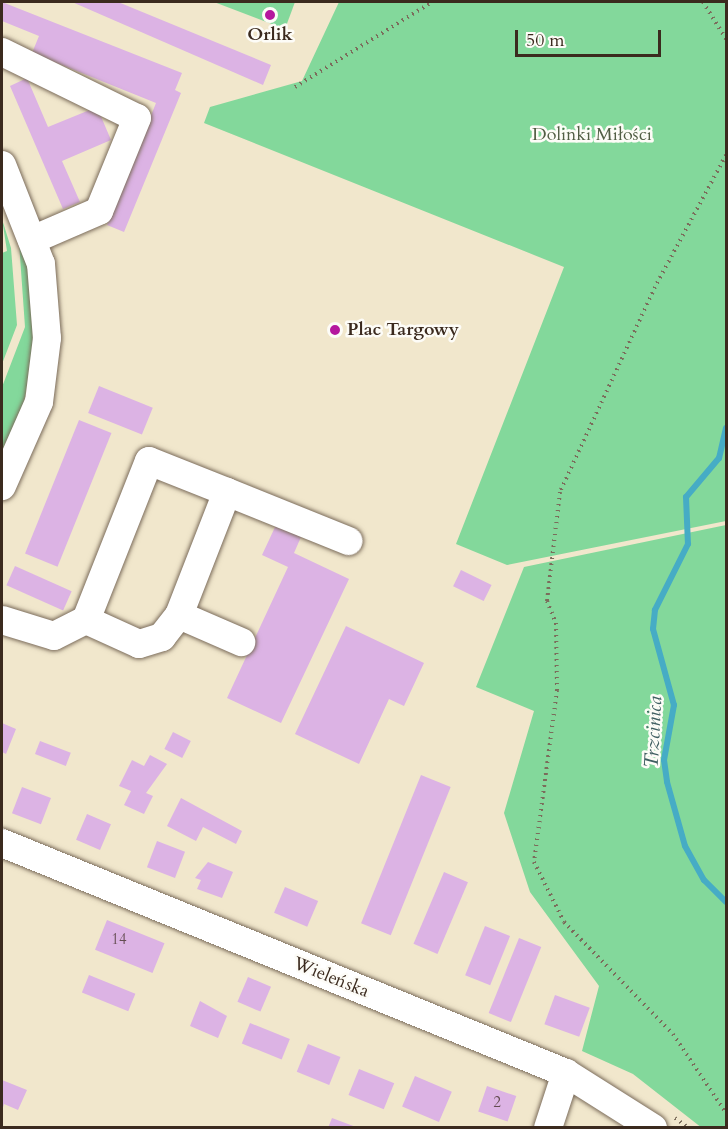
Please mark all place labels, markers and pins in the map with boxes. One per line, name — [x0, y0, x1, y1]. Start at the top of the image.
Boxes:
marker: Orlik — [263, 8, 277, 22]
place label: Orlik — [247, 24, 293, 46]
place label: Plac Targowy — [347, 319, 459, 341]
marker: Plac Targowy — [328, 323, 342, 337]

